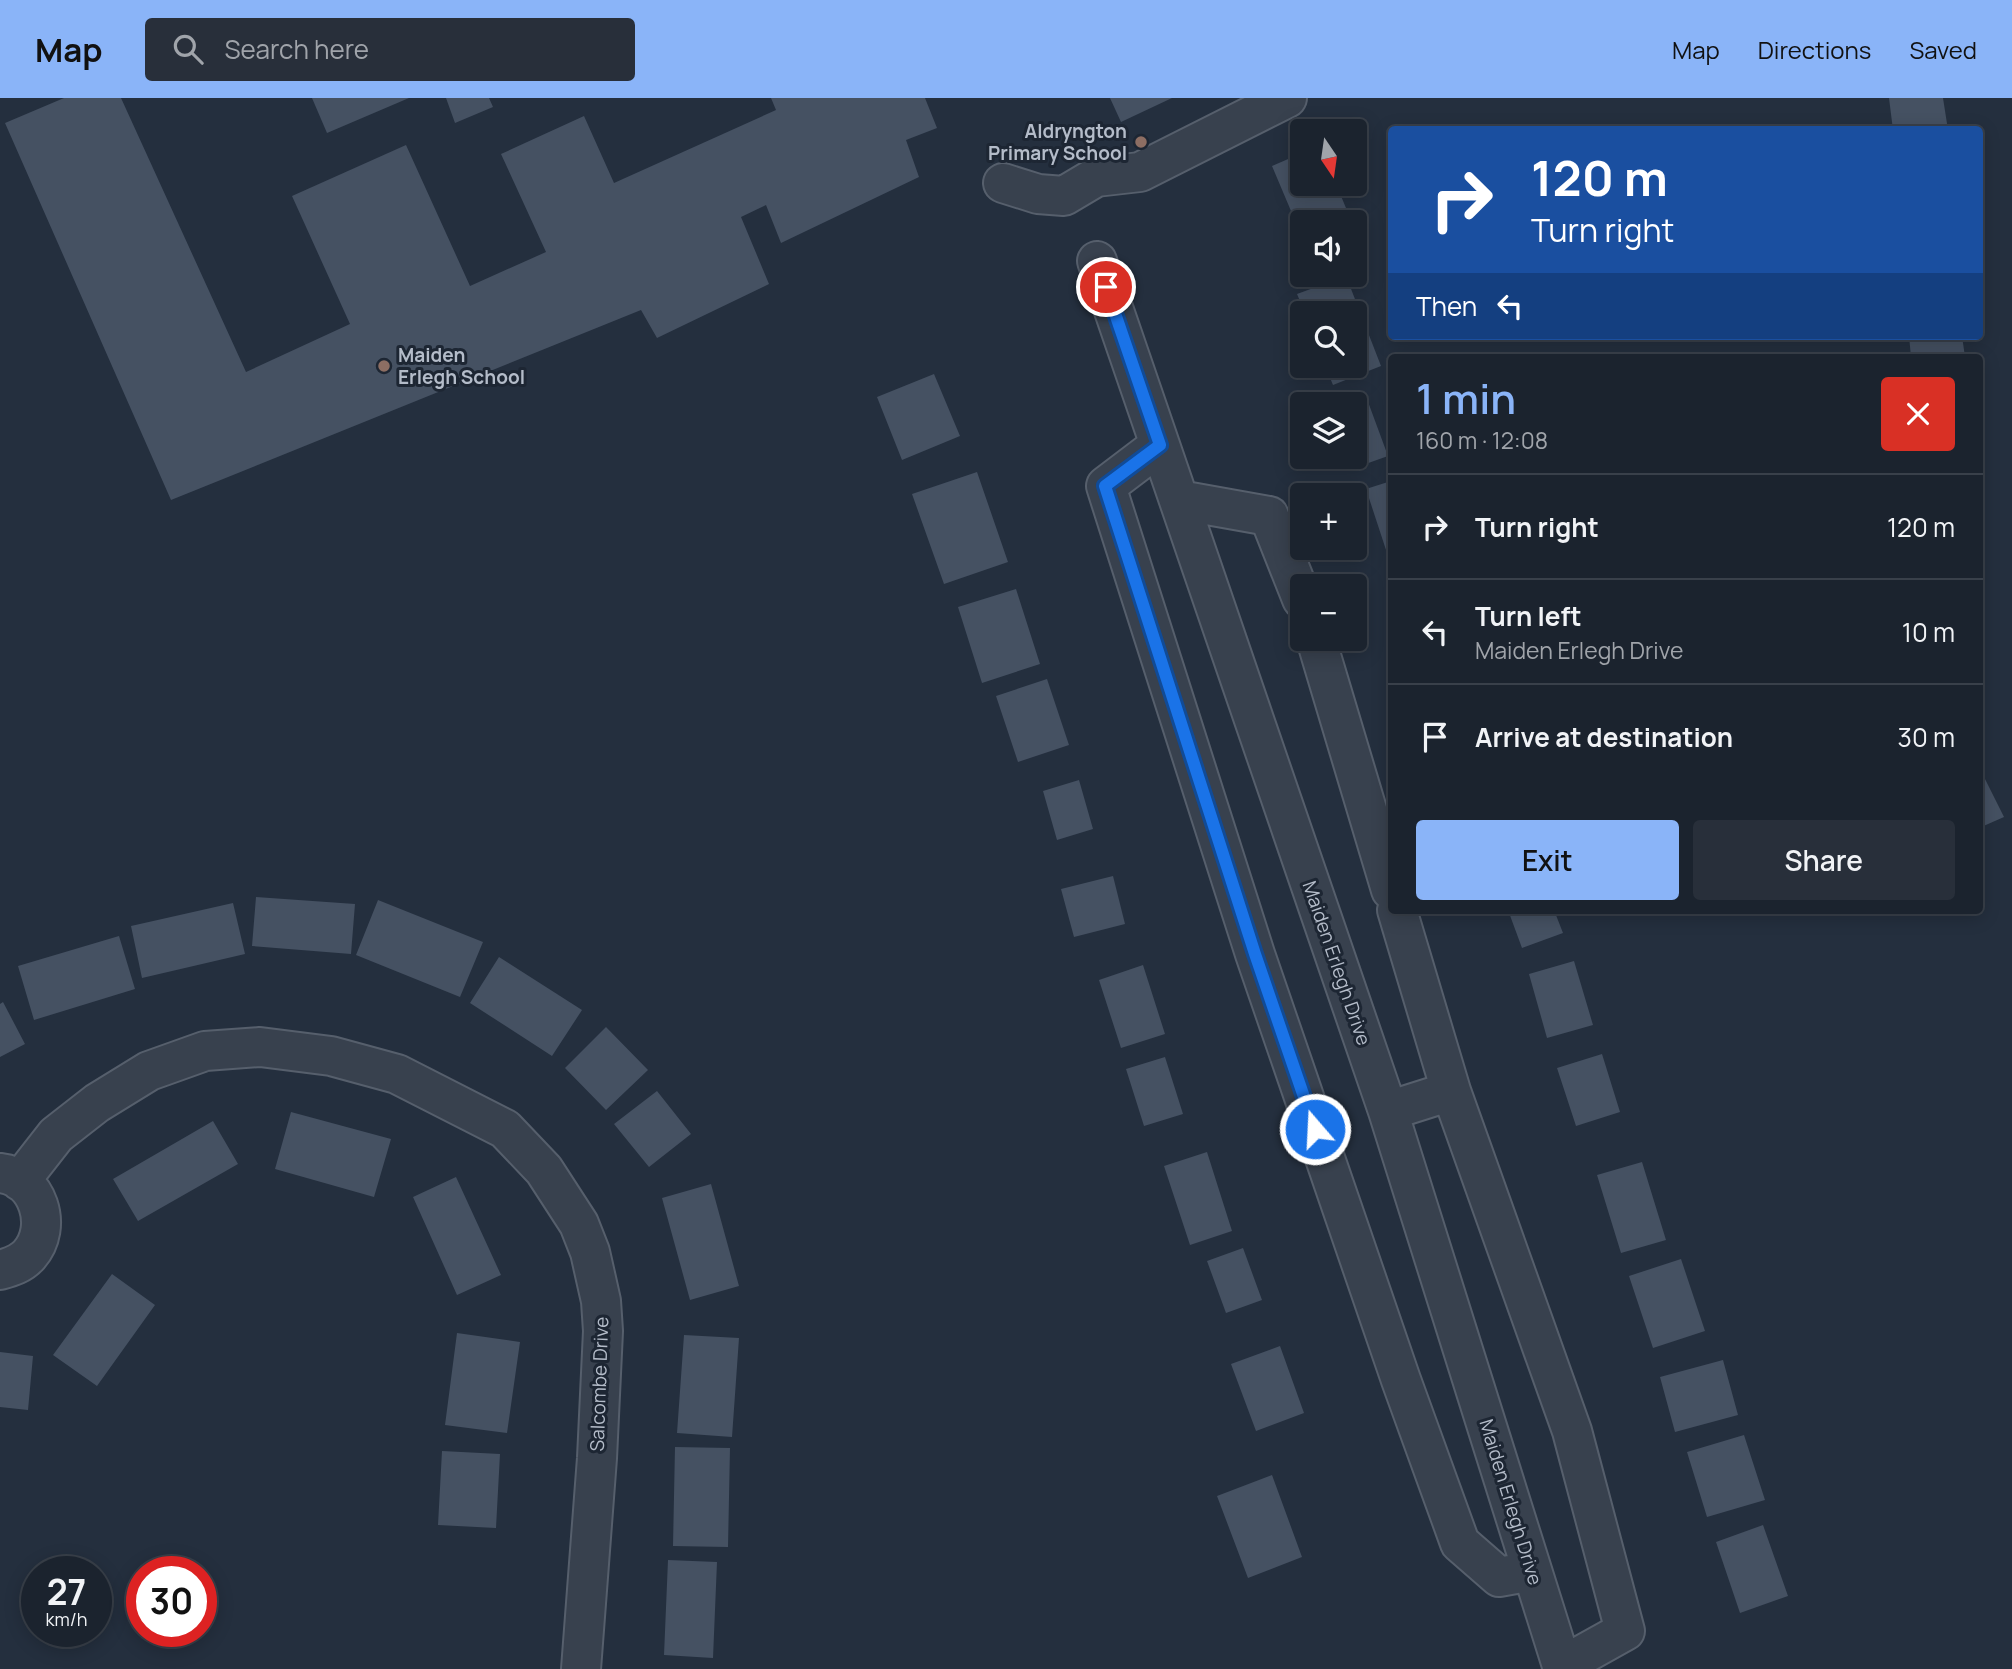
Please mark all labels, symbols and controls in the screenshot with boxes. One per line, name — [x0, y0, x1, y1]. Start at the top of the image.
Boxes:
search box — [145, 18, 635, 81]
text: Map — [35, 27, 103, 72]
icon: search — [169, 30, 207, 68]
text: Search here — [225, 31, 369, 67]
text: Map — [1672, 33, 1720, 66]
text: Directions — [1758, 33, 1871, 66]
text: Saved — [1909, 33, 1977, 66]
place label: Aldryngton Primary School — [988, 118, 1127, 166]
north arrow — [1290, 119, 1367, 196]
map controls — [1290, 119, 1367, 651]
marker: Aldryngton Primary School — [1133, 134, 1149, 150]
text: 120 m — [1531, 144, 1668, 211]
icon: right — [1416, 154, 1507, 245]
text: Turn right — [1531, 208, 1674, 252]
button: sound — [1290, 210, 1367, 287]
pin — [1076, 257, 1136, 317]
icon: arrive — [1087, 268, 1125, 306]
icon: left — [1491, 287, 1529, 325]
text: Then — [1416, 288, 1477, 324]
button: search — [1290, 301, 1367, 378]
place label: Maiden Erlegh School — [398, 342, 525, 390]
marker: Maiden Erlegh School — [376, 358, 392, 374]
text: 1 min — [1416, 369, 1516, 427]
button: close — [1881, 377, 1955, 451]
button: layers — [1290, 392, 1367, 469]
text: 160 m · 12:08 — [1416, 424, 1548, 456]
button: + — [1290, 483, 1367, 560]
icon: right — [1416, 508, 1454, 546]
text: Turn right — [1475, 509, 1599, 545]
text: 120 m — [1887, 509, 1955, 545]
button: − — [1290, 574, 1367, 651]
text: Turn left — [1475, 598, 1582, 634]
icon: left — [1416, 613, 1454, 651]
text: 10 m — [1902, 614, 1955, 650]
text: Maiden Erlegh Drive — [1475, 634, 1683, 666]
icon: arrive — [1416, 718, 1454, 756]
text: Arrive at destination — [1475, 719, 1733, 755]
text: 30 m — [1898, 719, 1955, 755]
button: Exit — [1416, 820, 1679, 900]
button: Share — [1693, 820, 1955, 900]
street label: Maiden Erlegh Drive — [1297, 877, 1377, 1049]
position arrow — [1278, 1092, 1352, 1166]
street label: Salcombe Drive — [584, 1316, 614, 1452]
street label: Maiden Erlegh Drive — [1473, 1416, 1549, 1588]
speed limit sign: 30 — [126, 1556, 217, 1647]
text: 27 — [47, 1568, 86, 1616]
text: km/h — [46, 1607, 87, 1631]

